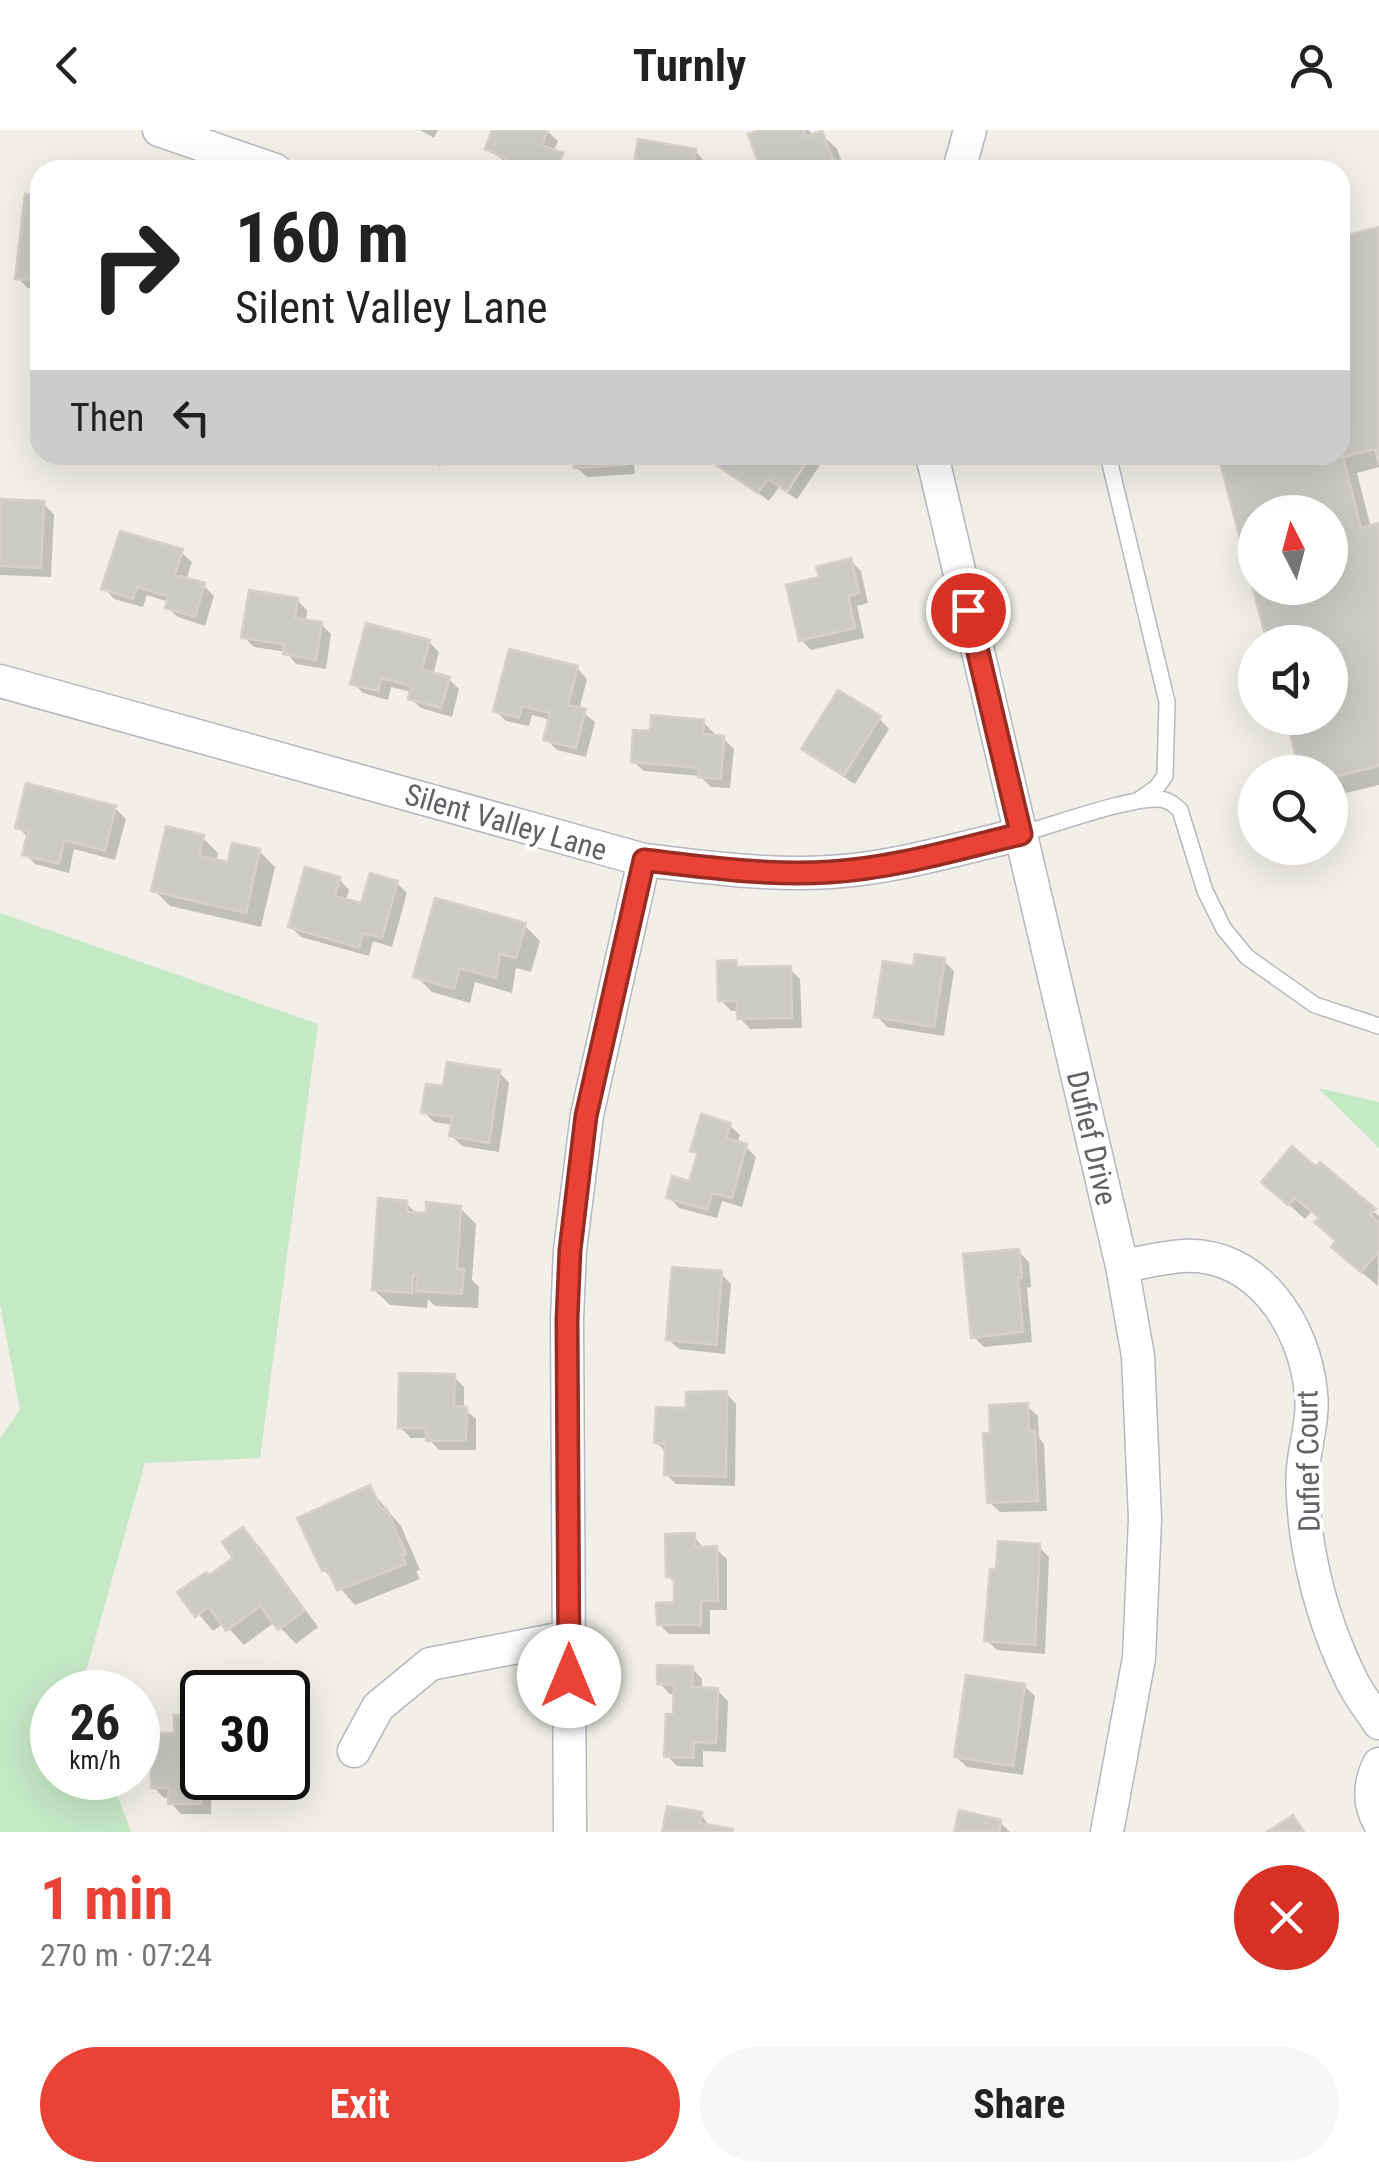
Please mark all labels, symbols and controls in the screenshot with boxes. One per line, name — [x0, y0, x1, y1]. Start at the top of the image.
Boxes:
icon: back — [40, 38, 95, 93]
icon: person — [1284, 38, 1339, 93]
text: Turnly — [633, 39, 746, 92]
text: 160 m — [235, 197, 409, 279]
icon: right — [70, 200, 200, 330]
text: Silent Valley Lane — [235, 281, 548, 334]
icon: left — [164, 390, 219, 445]
text: Then — [70, 396, 144, 440]
north arrow — [1238, 495, 1348, 605]
map controls — [1238, 495, 1348, 865]
pin — [926, 568, 1011, 653]
icon: arrive — [941, 583, 996, 638]
button: sound — [1238, 625, 1348, 735]
button: search — [1238, 755, 1348, 865]
street label: Silent Valley Lane — [401, 776, 611, 868]
street label: Dufief Drive — [1060, 1067, 1124, 1209]
street label: Dufief Court — [1289, 1390, 1327, 1532]
position arrow — [517, 1624, 621, 1728]
speed limit sign: 30 — [180, 1670, 310, 1800]
text: 26 — [70, 1694, 120, 1752]
text: km/h — [69, 1746, 121, 1775]
text: 1 min — [40, 1863, 173, 1934]
button: close — [1234, 1865, 1339, 1970]
text: 270 m · 07:24 — [40, 1936, 212, 1974]
button: Exit — [40, 2047, 680, 2162]
button: Share — [700, 2047, 1339, 2162]

